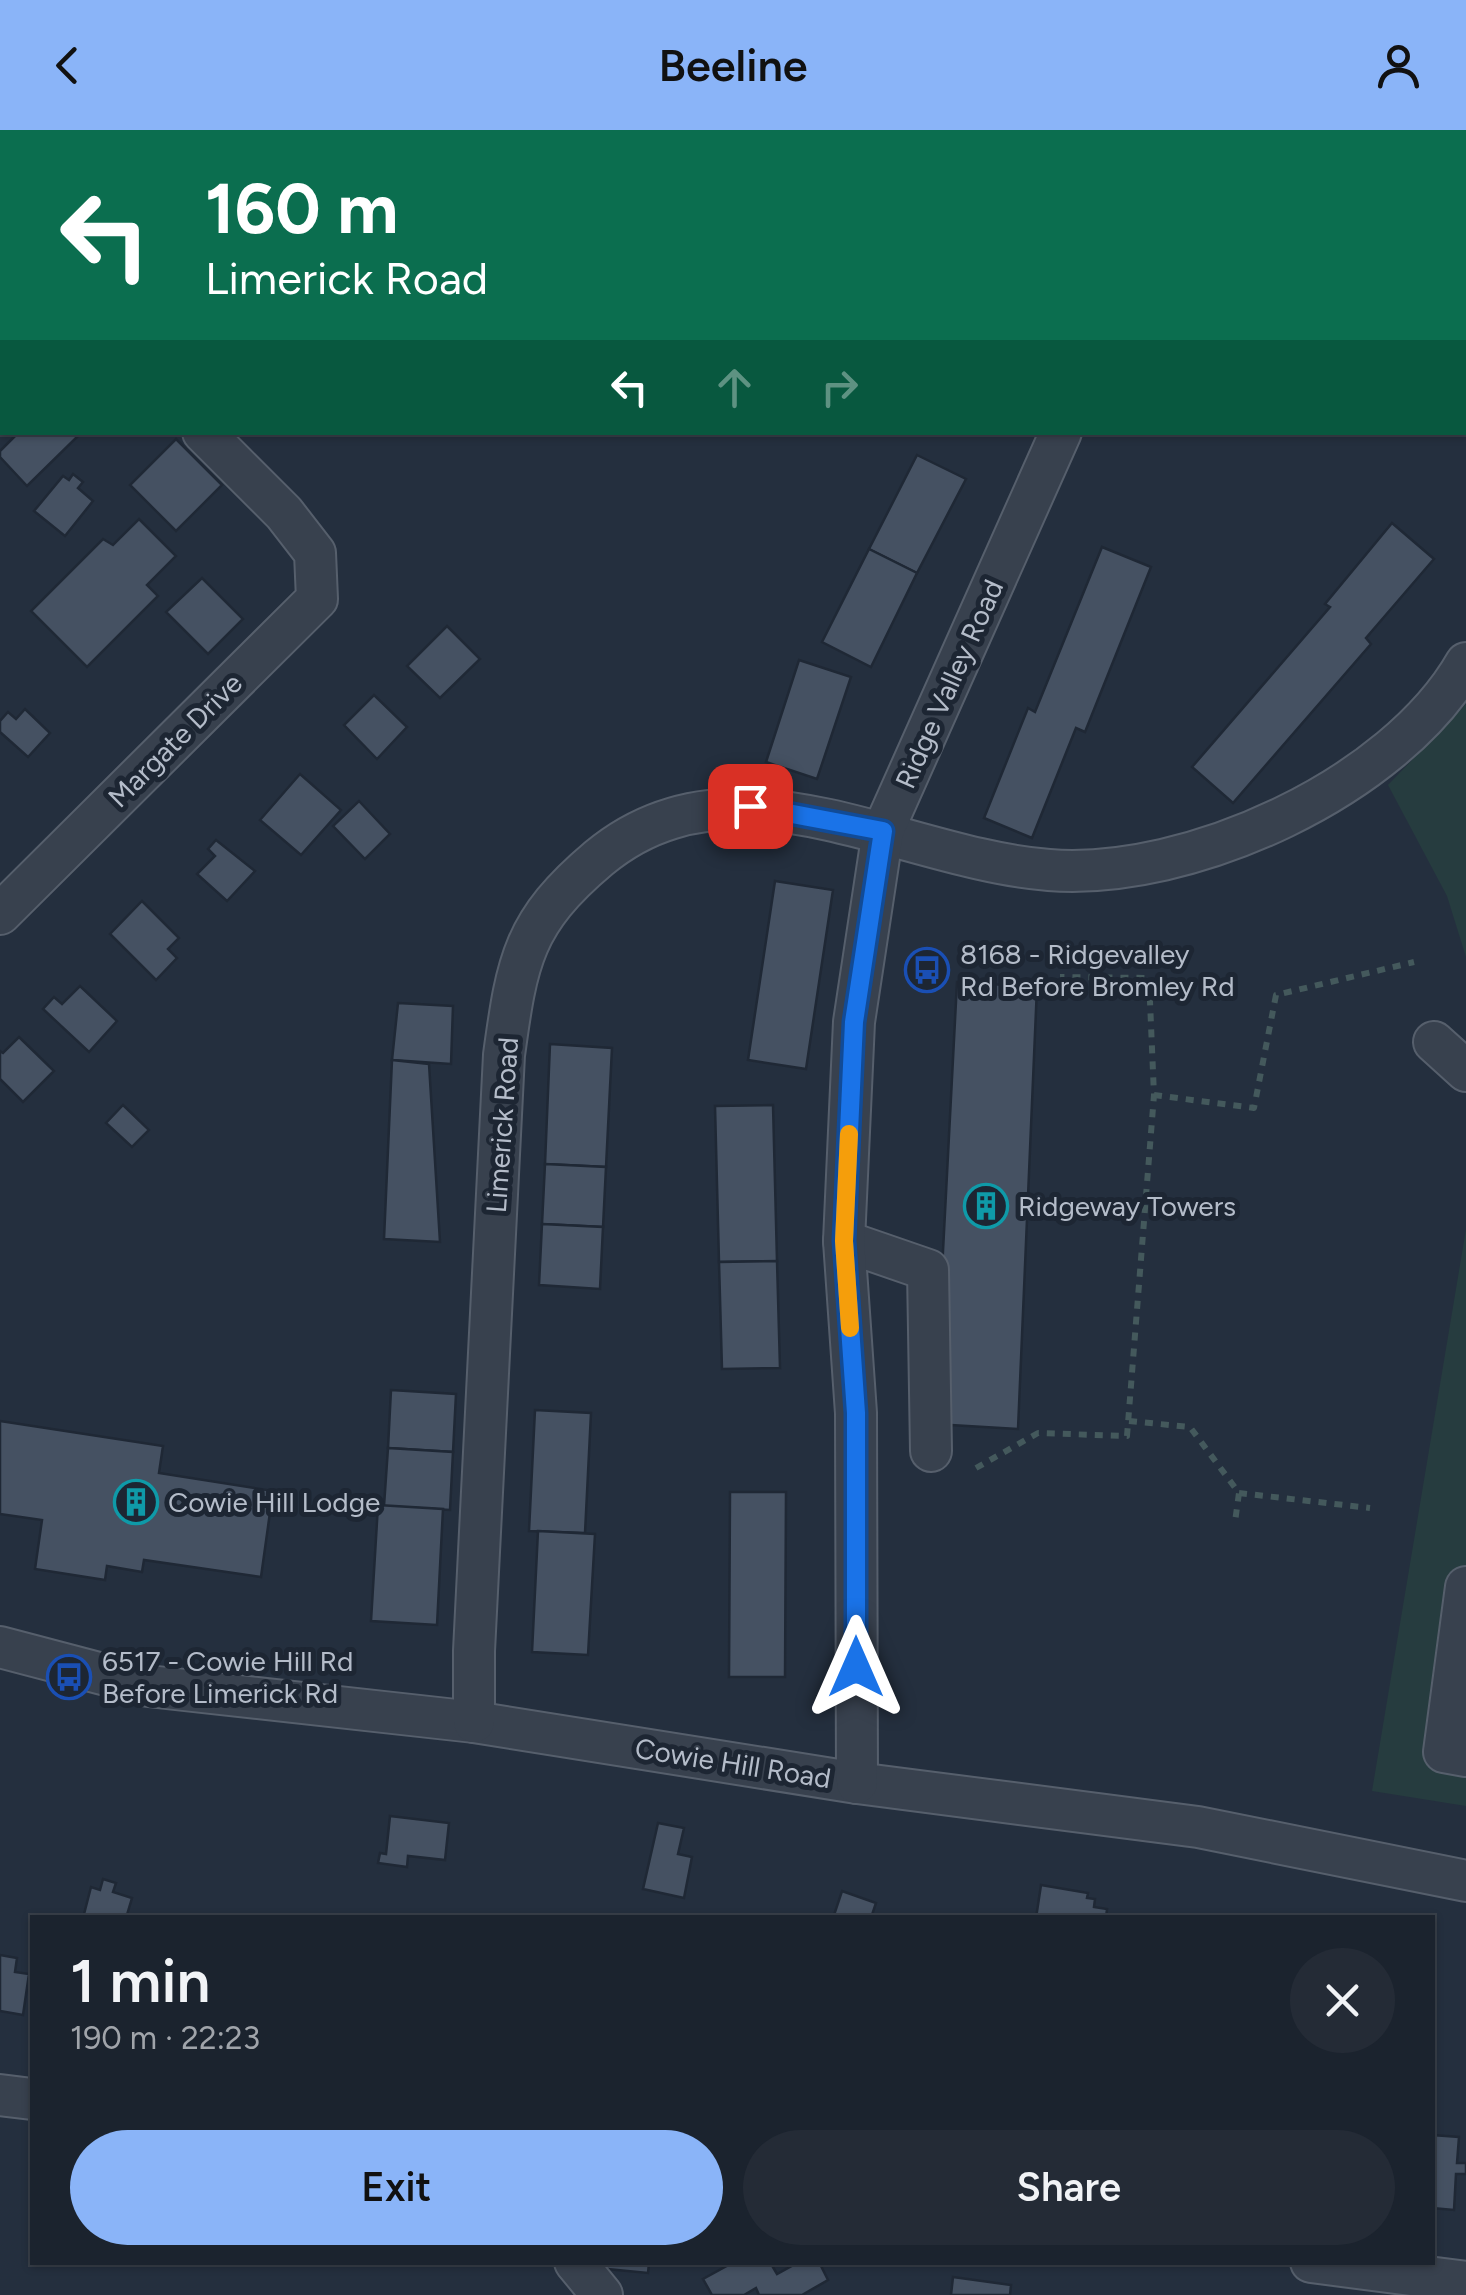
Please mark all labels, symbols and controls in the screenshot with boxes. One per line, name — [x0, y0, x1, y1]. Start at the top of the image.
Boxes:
icon: back — [40, 38, 95, 93]
text: Beeline — [658, 38, 808, 92]
icon: person — [1371, 38, 1426, 93]
text: 160 m — [205, 166, 398, 251]
icon: left — [40, 170, 170, 300]
text: Limerick Road — [205, 251, 488, 305]
icon: left — [602, 360, 657, 415]
icon: ahead — [707, 360, 762, 415]
icon: right — [812, 360, 867, 415]
street label: Ridge Valley Road — [888, 574, 1010, 794]
street label: Margate Drive — [101, 666, 249, 814]
pin — [708, 764, 793, 849]
icon: arrive — [723, 779, 778, 834]
place label: 8168 - Ridgevalley Rd Before Bromley Rd — [960, 937, 1235, 1003]
bus stop icon: 8168 - Ridgevalley Rd Before Bromley Rd — [904, 947, 950, 993]
street label: Limerick Road — [479, 1036, 525, 1214]
building icon: Ridgeway Towers — [963, 1183, 1009, 1229]
place label: Ridgeway Towers — [1018, 1189, 1236, 1223]
building icon: Cowie Hill Lodge — [113, 1479, 159, 1525]
place label: Cowie Hill Lodge — [168, 1485, 380, 1519]
position arrow — [804, 1615, 908, 1719]
place label: 6517 - Cowie Hill Rd Before Limerick Rd — [102, 1644, 353, 1710]
bus stop icon: 6517 - Cowie Hill Rd Before Limerick Rd — [46, 1654, 92, 1700]
street label: Cowie Hill Road — [633, 1731, 833, 1795]
text: 1 min — [70, 1945, 210, 2017]
button: close — [1290, 1948, 1395, 2053]
text: 190 m · 22:23 — [70, 2019, 260, 2057]
button: Exit — [70, 2130, 723, 2245]
button: Share — [743, 2130, 1395, 2245]

